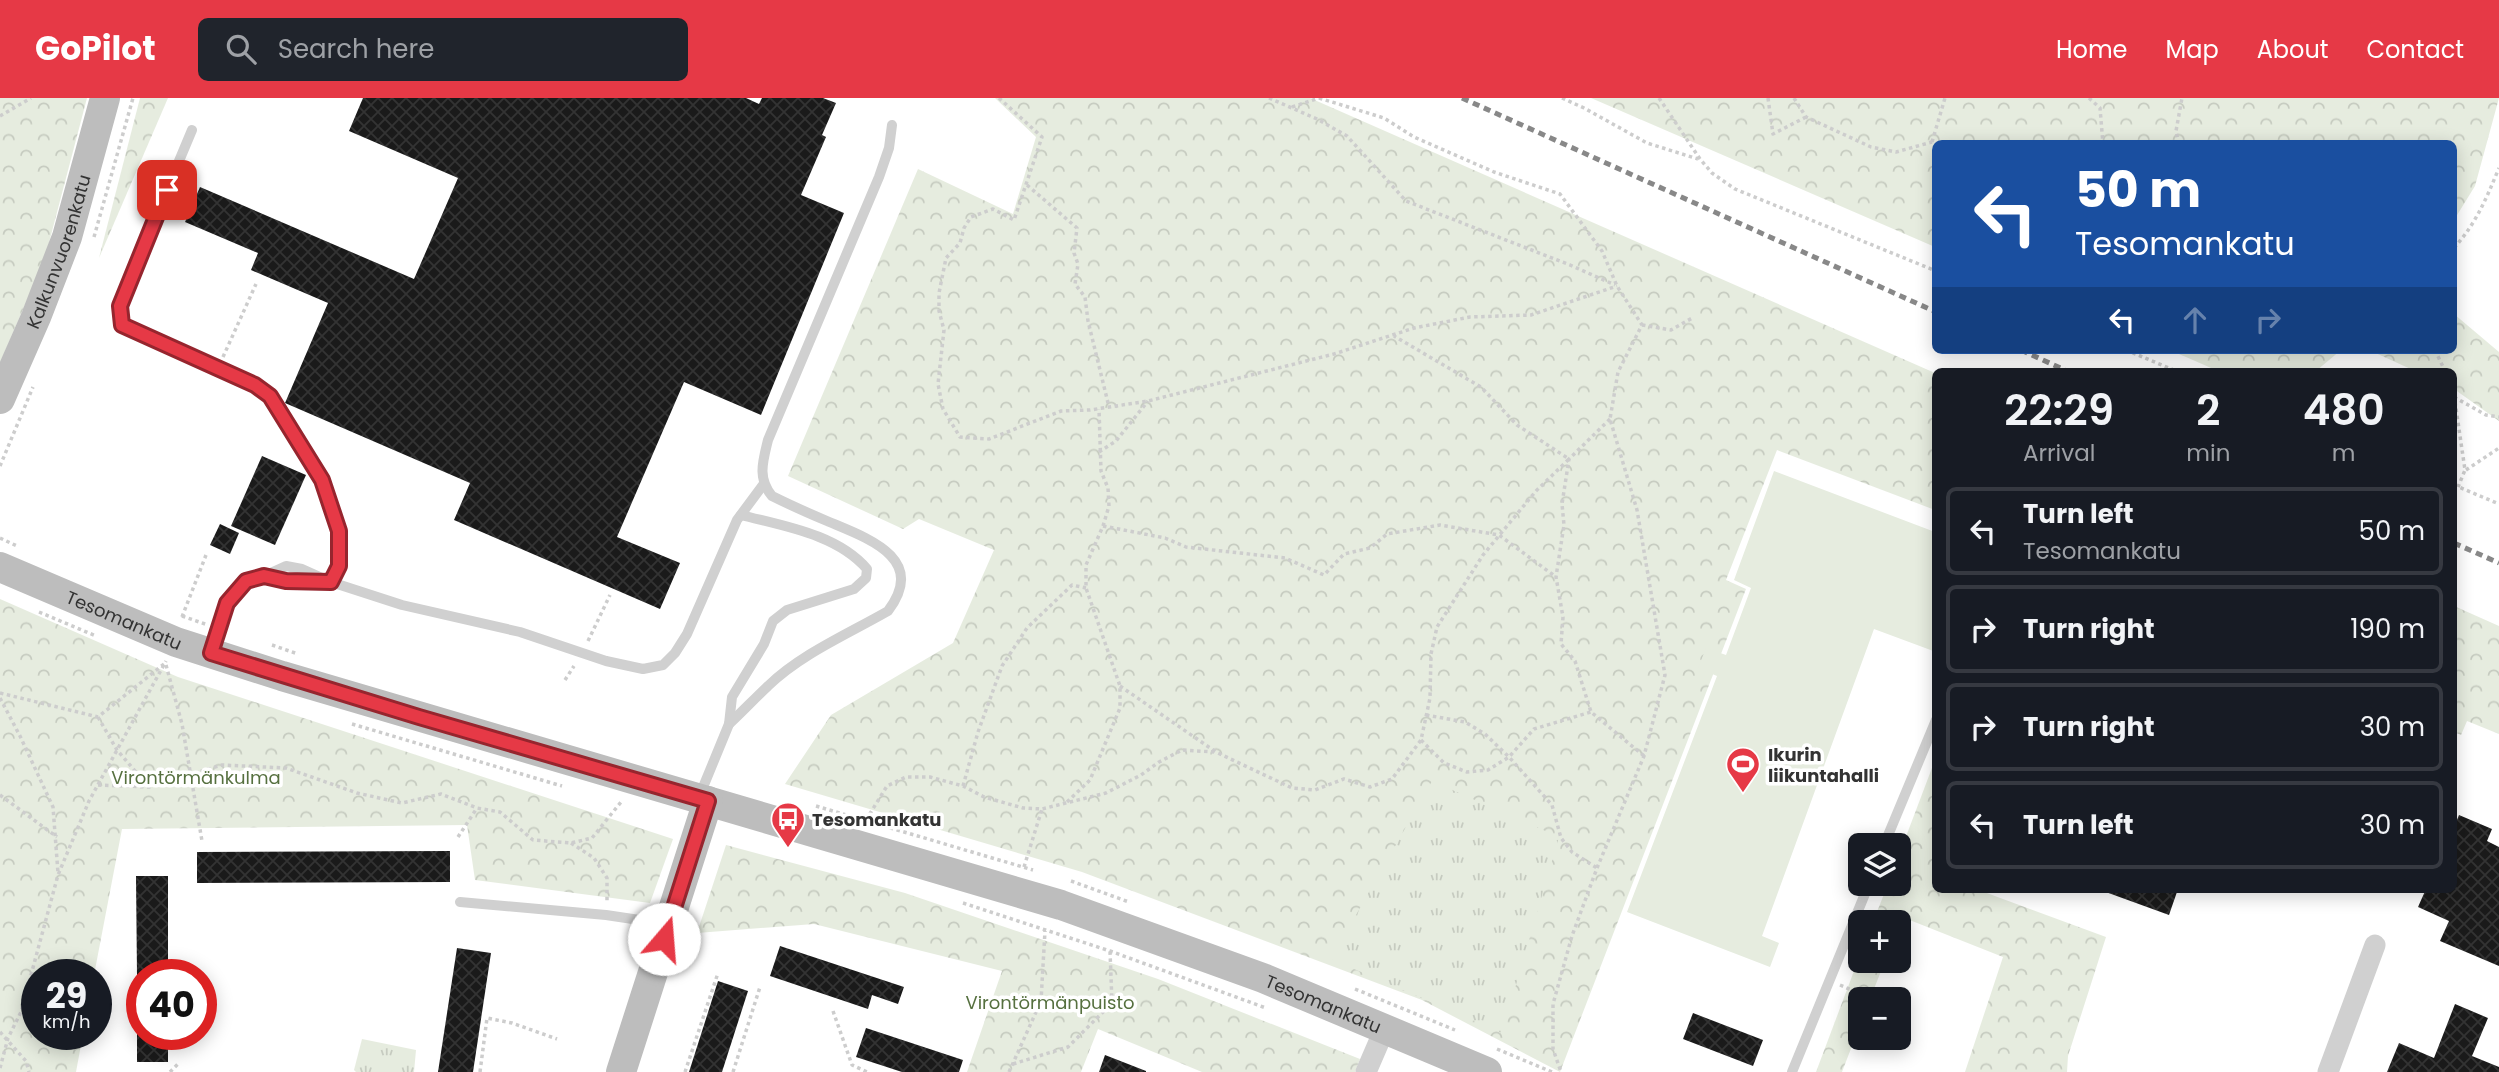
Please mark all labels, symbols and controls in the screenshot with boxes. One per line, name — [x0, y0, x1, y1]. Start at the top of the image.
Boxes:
search box — [198, 18, 688, 81]
text: GoPilot — [35, 25, 156, 72]
icon: search — [222, 30, 260, 68]
text: Search here — [278, 31, 434, 67]
text: Home — [2056, 33, 2128, 66]
text: Map — [2166, 33, 2219, 66]
text: About — [2257, 33, 2328, 66]
text: Contact — [2366, 33, 2464, 66]
text: 50 m — [2075, 156, 2201, 224]
pin — [137, 160, 197, 220]
icon: left — [1960, 168, 2051, 259]
street label: Kalkunvuorenkatu — [20, 171, 96, 333]
icon: arrive — [148, 171, 186, 209]
text: Tesomankatu — [2075, 221, 2295, 266]
icon: left — [2103, 301, 2141, 339]
icon: ahead — [2176, 301, 2214, 339]
icon: right — [2249, 301, 2287, 339]
text: 22:29 — [2004, 381, 2114, 440]
text: 2 — [2196, 381, 2220, 440]
text: 480 — [2303, 381, 2385, 440]
text: Arrival — [2023, 437, 2095, 469]
text: min — [2186, 437, 2230, 469]
text: m — [2332, 437, 2356, 469]
text: Turn left — [2023, 496, 2134, 532]
icon: left — [1964, 512, 2002, 550]
text: 50 m — [2359, 513, 2425, 549]
text: Tesomankatu — [2023, 535, 2181, 567]
street label: Tesomankatu — [62, 584, 186, 656]
icon: right — [1964, 610, 2002, 648]
text: Turn right — [2023, 611, 2155, 647]
text: 190 m — [2350, 611, 2425, 647]
icon: right — [1964, 708, 2002, 746]
text: Turn right — [2023, 709, 2155, 745]
text: 30 m — [2360, 709, 2425, 745]
place label: Ikurin liikuntahalli — [1768, 742, 1879, 788]
sports icon: Ikurin liikuntahalli — [1724, 745, 1762, 794]
park label: Virontörmänkulma — [111, 765, 281, 790]
bus stop icon: Tesomankatu — [769, 800, 807, 849]
icon: left — [1964, 806, 2002, 844]
place label: Tesomankatu — [812, 807, 941, 832]
text: Turn left — [2023, 807, 2134, 843]
text: 30 m — [2360, 807, 2425, 843]
map controls — [1848, 833, 1911, 1050]
button: layers — [1848, 833, 1911, 896]
position arrow — [627, 902, 701, 976]
button: + — [1848, 910, 1911, 973]
speed limit sign: 40 — [126, 959, 217, 1050]
street label: Tesomankatu — [1262, 968, 1385, 1039]
text: 29 — [46, 971, 87, 1020]
button: − — [1848, 987, 1911, 1050]
park label: Virontörmänpuisto — [966, 990, 1134, 1015]
text: km/h — [43, 1009, 90, 1034]

